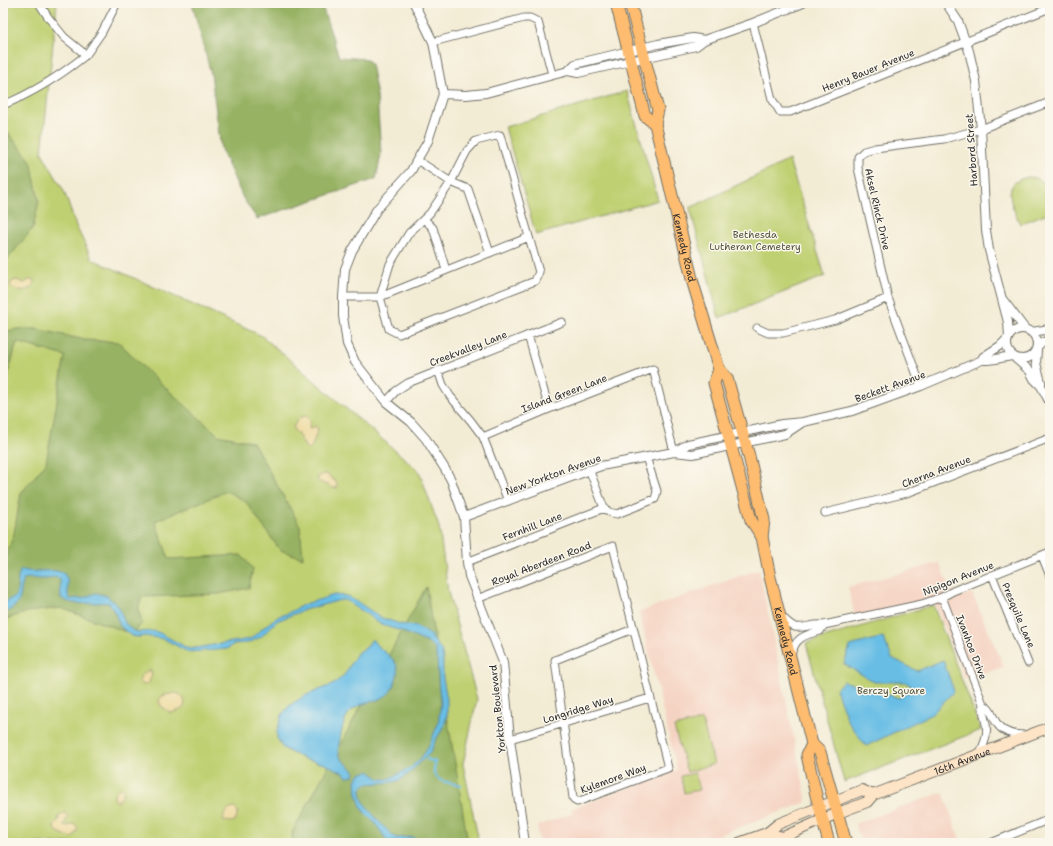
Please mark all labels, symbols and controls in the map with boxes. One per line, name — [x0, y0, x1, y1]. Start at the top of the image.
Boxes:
street label: Henry Bauer Avenue — [820, 46, 917, 95]
street label: Harbord Street — [962, 113, 981, 187]
street label: Aksel Rinck Drive — [862, 167, 893, 252]
street label: Kennedy Road — [670, 212, 699, 284]
park label: Bethesda Lutheran Cemetery — [709, 228, 801, 253]
street label: Creekvalley Lane — [428, 328, 509, 369]
street label: Beckett Avenue — [853, 368, 928, 405]
street label: Island Green Lane — [519, 371, 609, 416]
street label: New Yorkton Avenue — [504, 451, 603, 498]
street label: Cherna Avenue — [900, 452, 973, 491]
street label: Fernhill Lane — [501, 509, 564, 544]
street label: Royal Aberdeen Road — [489, 538, 594, 589]
street label: Nipigon Avenue — [921, 558, 996, 599]
street label: Presquile Lane — [999, 581, 1038, 650]
street label: Kennedy Road — [771, 606, 801, 677]
street label: Ivanhoe Drive — [953, 613, 990, 682]
street label: Yorkton Boulevard — [486, 664, 509, 754]
park label: Berczy Square — [857, 684, 925, 697]
street label: Longridge Way — [541, 693, 615, 726]
street label: 16th Avenue — [932, 744, 993, 778]
street label: Kylemore Way — [579, 760, 648, 796]

